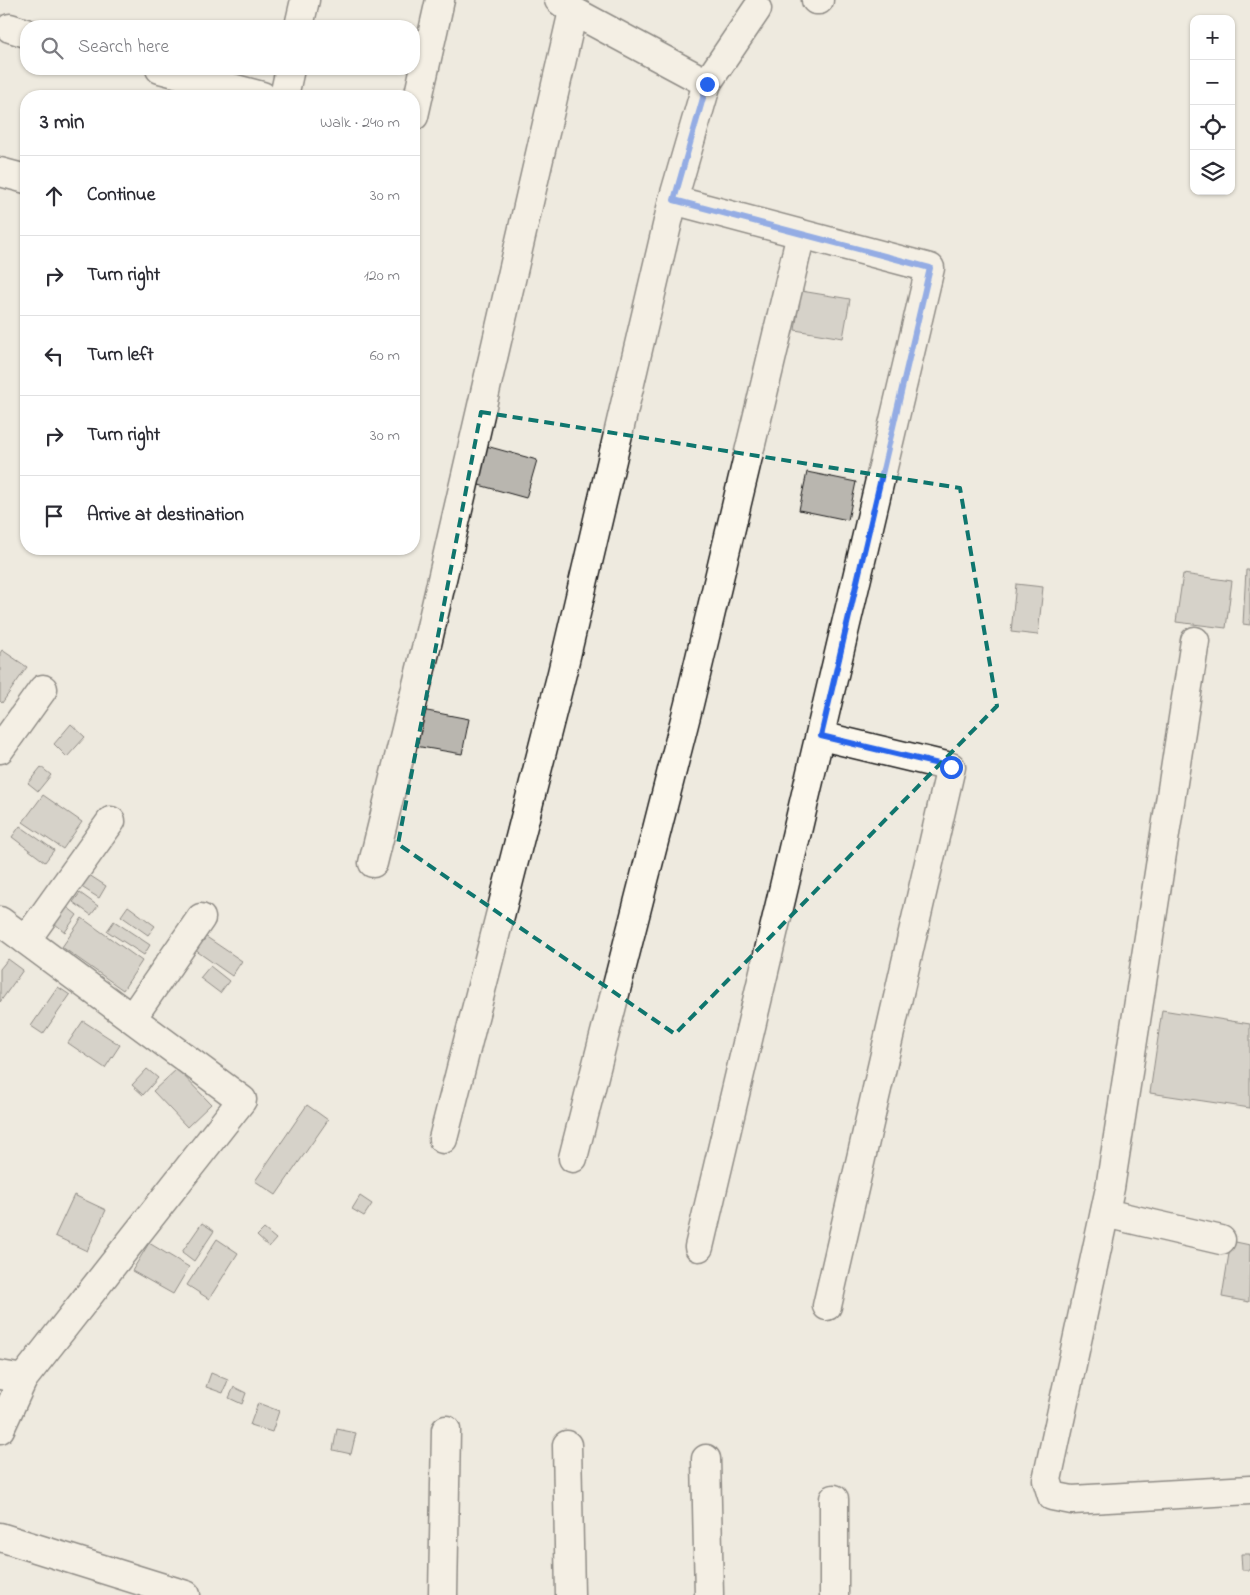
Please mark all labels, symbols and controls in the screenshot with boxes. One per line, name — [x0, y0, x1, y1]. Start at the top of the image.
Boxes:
map controls — [1190, 15, 1235, 195]
button: + — [1190, 15, 1235, 60]
search box — [20, 20, 420, 75]
icon: search — [38, 34, 66, 62]
text: Search here — [78, 34, 169, 61]
button: − — [1190, 60, 1235, 105]
route end — [696, 73, 719, 96]
button: locate — [1190, 105, 1235, 150]
text: 3 min — [40, 108, 84, 138]
text: Walk · 240 m — [320, 111, 400, 135]
button: layers — [1190, 150, 1235, 195]
icon: ahead — [40, 182, 68, 210]
text: Continue — [87, 182, 155, 209]
text: 30 m — [370, 184, 400, 208]
icon: right — [40, 262, 68, 290]
text: Turn right — [87, 262, 160, 289]
text: 120 m — [364, 264, 400, 288]
icon: left — [40, 342, 68, 370]
text: Turn left — [87, 342, 154, 369]
text: 60 m — [370, 344, 400, 368]
icon: right — [40, 422, 68, 450]
text: Turn right — [87, 422, 160, 449]
text: 30 m — [370, 424, 400, 448]
icon: arrive — [40, 502, 68, 530]
text: Arrive at destination — [87, 502, 244, 529]
route start — [940, 756, 963, 779]

